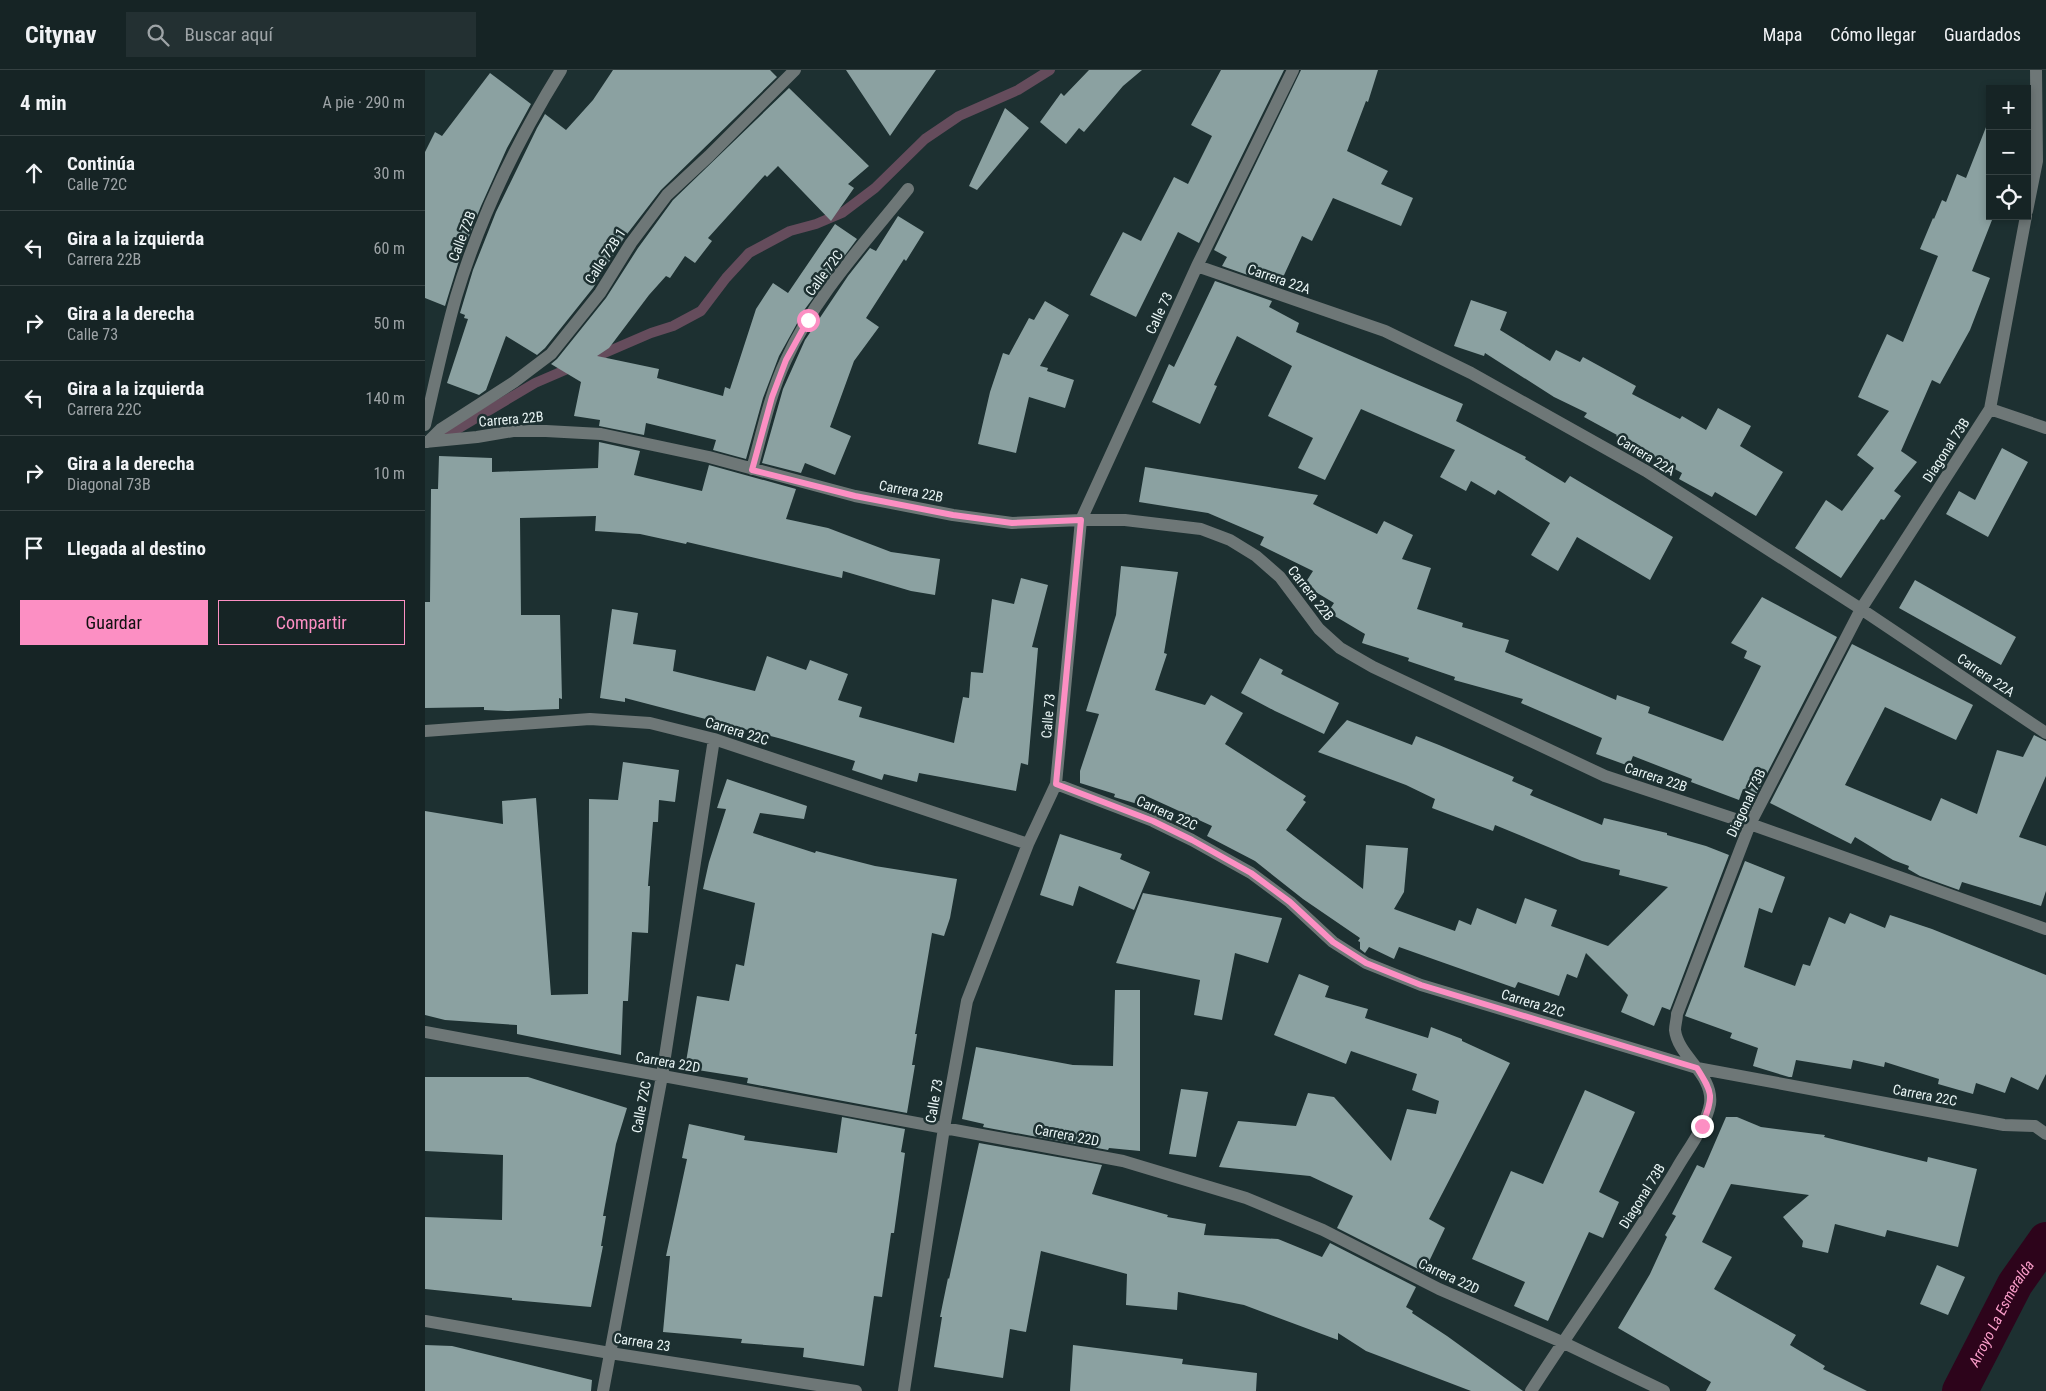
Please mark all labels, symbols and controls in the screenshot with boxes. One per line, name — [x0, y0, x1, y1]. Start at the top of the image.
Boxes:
search box — [126, 12, 476, 57]
text: Citynav — [25, 21, 96, 49]
icon: search — [144, 21, 172, 49]
text: Buscar aquí — [184, 23, 273, 46]
text: Mapa — [1763, 24, 1802, 45]
text: Cómo llegar — [1830, 24, 1916, 45]
text: Guardados — [1944, 24, 2021, 45]
map controls — [1986, 85, 2031, 220]
button: + — [1986, 85, 2031, 130]
text: 4 min — [20, 91, 67, 115]
text: A pie · 290 m — [322, 93, 405, 112]
button: − — [1986, 130, 2031, 175]
text: Continúa — [67, 152, 135, 175]
icon: ahead — [20, 159, 48, 187]
text: 30 m — [373, 164, 405, 183]
text: Calle 72C — [67, 175, 127, 194]
button: locate — [1986, 175, 2031, 220]
street label: Calle 72B — [445, 209, 479, 263]
street label: Calle 72B 1 — [581, 225, 629, 287]
text: Gira a la izquierda — [67, 227, 204, 250]
icon: left — [20, 234, 48, 262]
text: 60 m — [373, 239, 405, 258]
street label: Calle 72C — [802, 247, 846, 299]
text: Carrera 22B — [67, 250, 141, 269]
street label: Carrera 22A — [1245, 261, 1313, 297]
street label: Calle 73 — [1142, 289, 1176, 337]
text: Gira a la derecha — [67, 302, 194, 325]
icon: right — [20, 309, 48, 337]
route start — [797, 309, 820, 332]
text: 50 m — [373, 314, 405, 333]
text: Calle 73 — [67, 325, 118, 344]
text: Gira a la izquierda — [67, 377, 204, 400]
icon: left — [20, 384, 48, 412]
text: 140 m — [366, 389, 405, 408]
text: Carrera 22C — [67, 400, 142, 419]
street label: Carrera 22B — [478, 408, 544, 430]
street label: Diagonal 73B — [1919, 415, 1973, 485]
street label: Carrera 22A — [1614, 431, 1678, 479]
text: Gira a la derecha — [67, 452, 194, 475]
icon: right — [20, 459, 48, 487]
text: 10 m — [373, 464, 405, 483]
text: Diagonal 73B — [67, 475, 151, 494]
street label: Carrera 22B — [878, 477, 944, 505]
icon: arrive — [20, 534, 48, 562]
text: Llegada al destino — [67, 537, 206, 560]
street label: Carrera 22B — [1285, 562, 1337, 624]
button: Guardar — [20, 600, 208, 645]
button: Compartir — [218, 600, 405, 645]
street label: Carrera 22A — [1954, 650, 2018, 700]
street label: Calle 73 — [1038, 693, 1058, 739]
street label: Carrera 22C — [703, 714, 771, 748]
street label: Carrera 22B — [1623, 759, 1689, 795]
street label: Diagonal 73B — [1723, 766, 1769, 840]
street label: Carrera 22C — [1134, 792, 1200, 834]
street label: Carrera 22C — [1499, 986, 1567, 1020]
street label: Carrera 22D — [634, 1048, 702, 1076]
street label: Calle 73 — [922, 1078, 946, 1124]
street label: Calle 72C — [628, 1080, 654, 1134]
street label: Carrera 22C — [1891, 1081, 1959, 1109]
route end — [1691, 1115, 1714, 1138]
street label: Carrera 22D — [1033, 1121, 1101, 1149]
street label: Diagonal 73B — [1616, 1161, 1668, 1231]
street label: Carrera 22D — [1416, 1255, 1482, 1297]
water label: Arroyo La Esmeralda — [1965, 1257, 2038, 1371]
street label: Carrera 23 — [612, 1330, 672, 1354]

